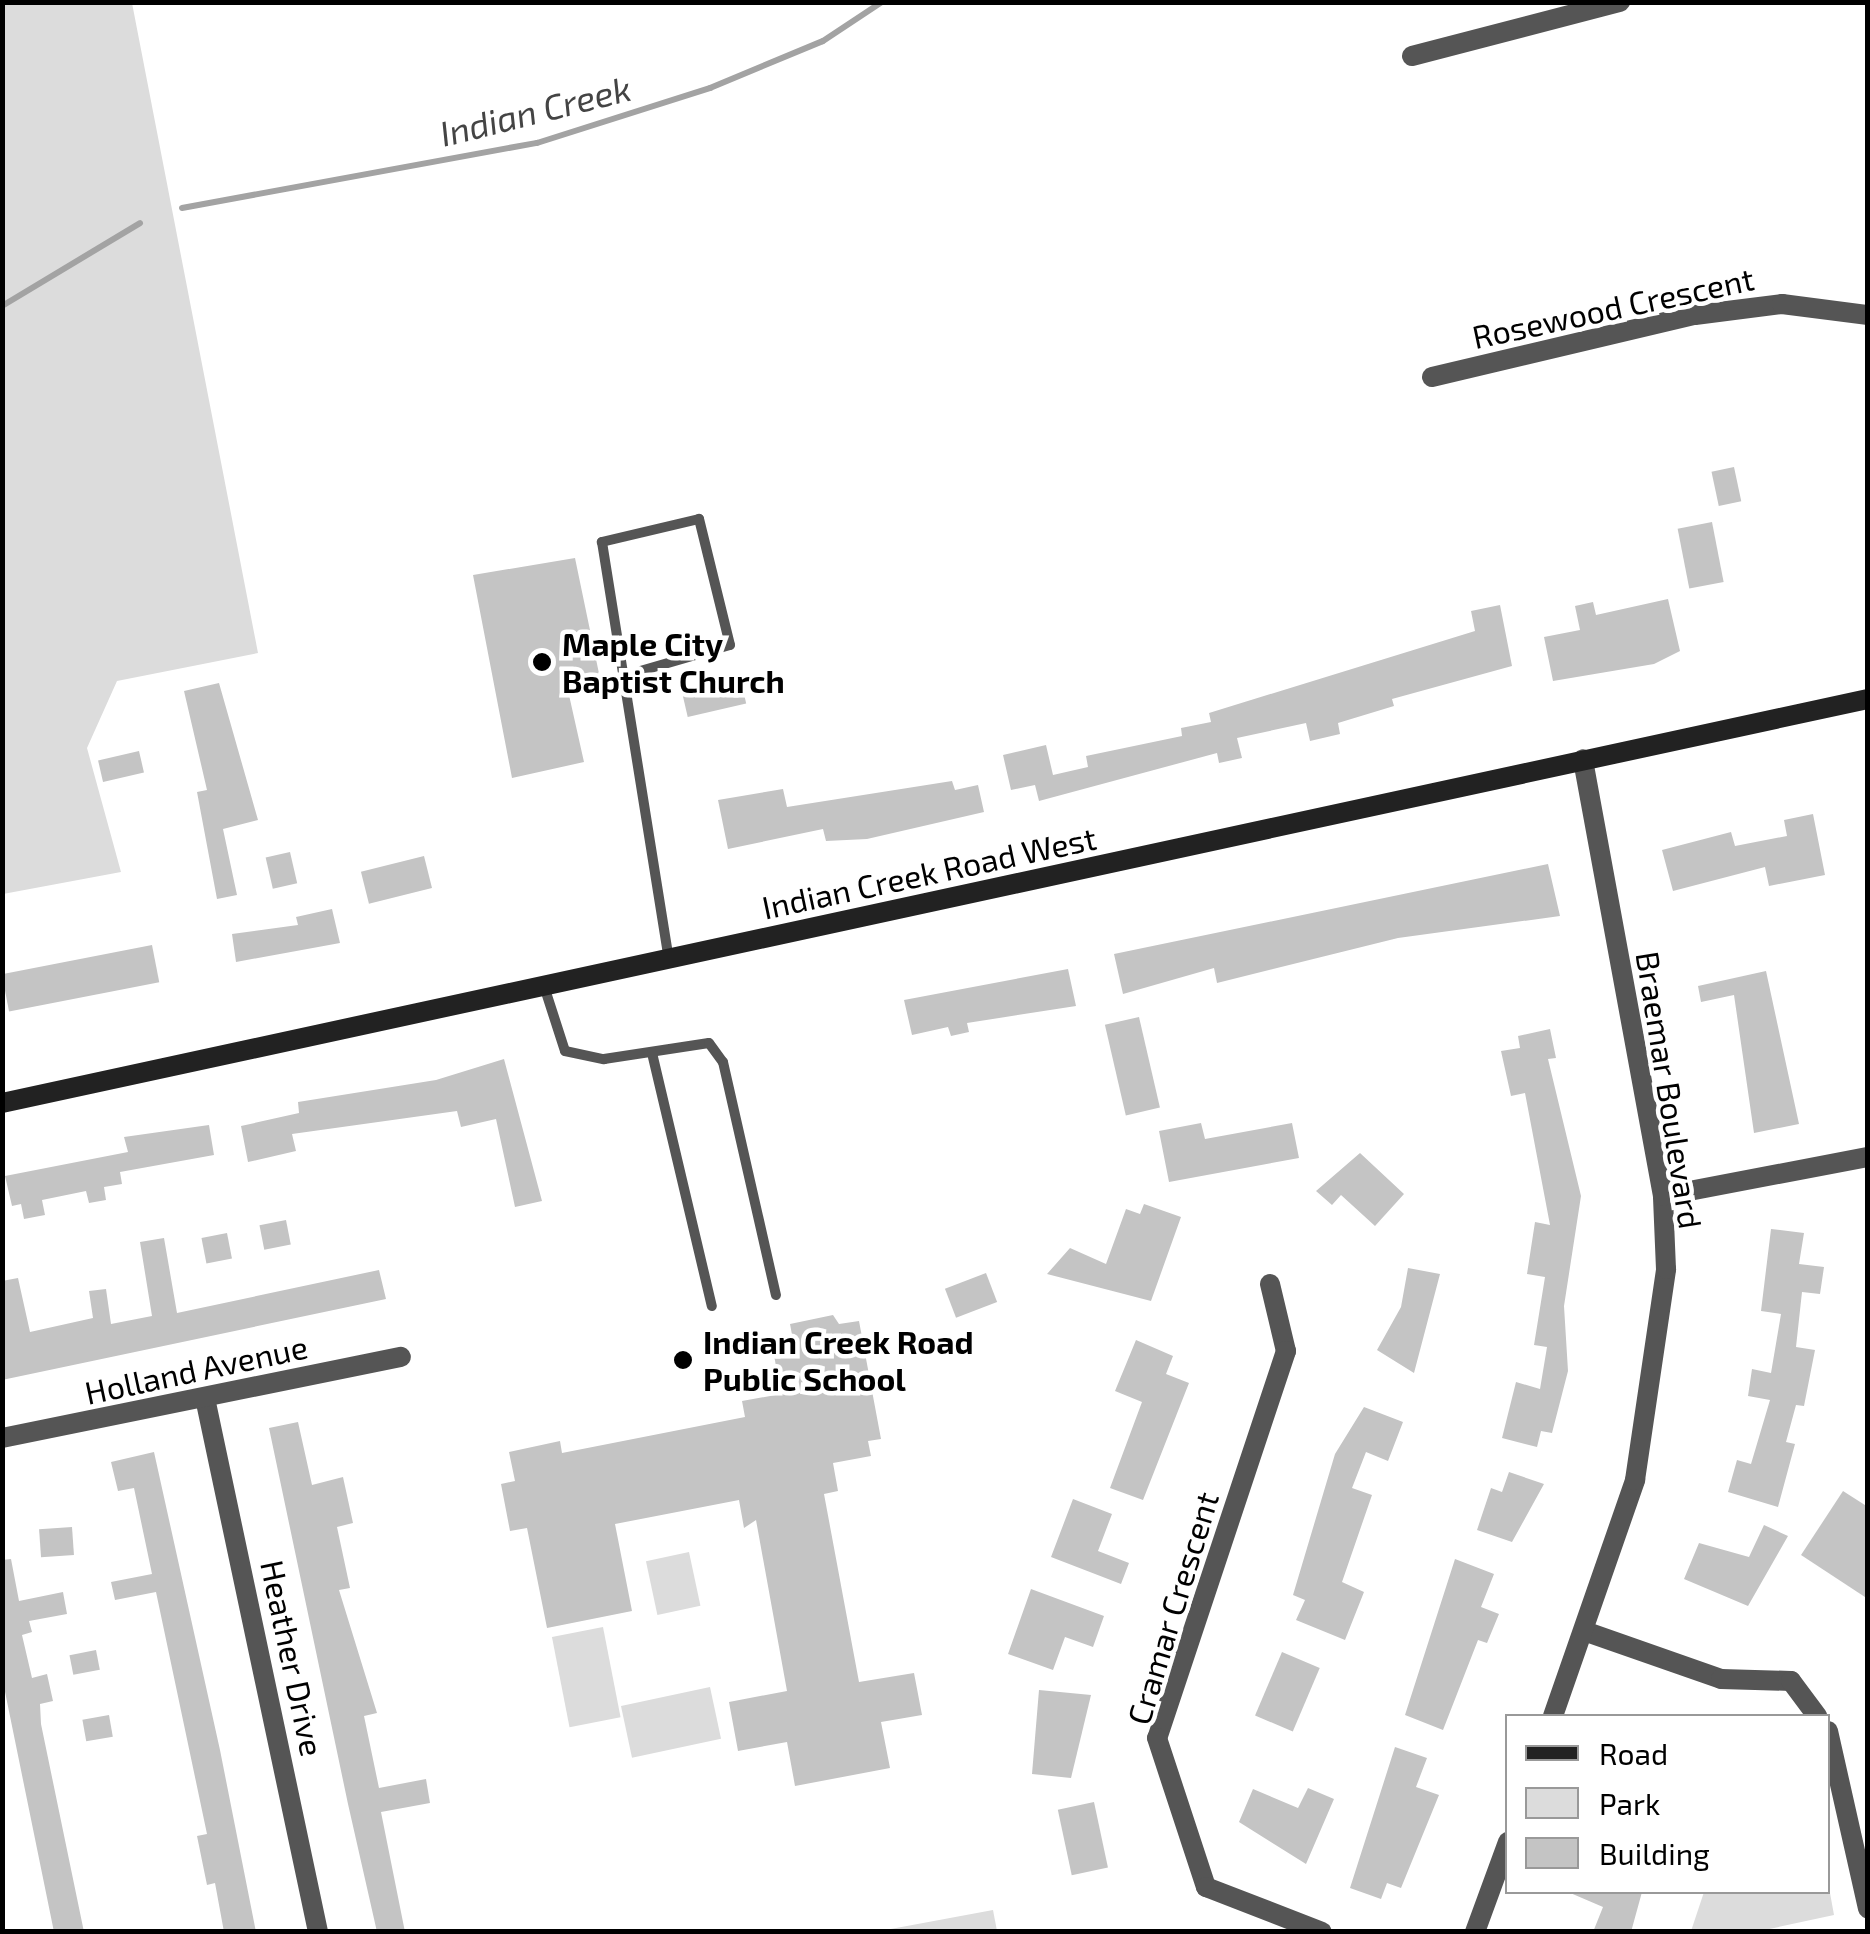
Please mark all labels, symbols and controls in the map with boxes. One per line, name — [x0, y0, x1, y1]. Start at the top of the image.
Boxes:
water label: Indian Creek — [435, 66, 635, 154]
street label: Rosewood Crescent — [1469, 258, 1757, 356]
place label: Maple City Baptist Church — [562, 625, 785, 700]
marker: Maple City Baptist Church — [531, 651, 553, 673]
street label: Indian Creek Road West — [758, 818, 1100, 926]
street label: Braemar Boulevard — [1629, 948, 1711, 1232]
place label: Indian Creek Road Public School — [703, 1323, 974, 1398]
street label: Holland Avenue — [81, 1327, 311, 1411]
marker: Indian Creek Road Public School — [672, 1349, 694, 1371]
street label: Cramar Crescent — [1118, 1487, 1226, 1729]
street label: Heather Drive — [253, 1556, 333, 1760]
legend — [1505, 1714, 1830, 1894]
text: Road — [1599, 1735, 1668, 1771]
text: Park — [1599, 1785, 1660, 1821]
text: Building — [1599, 1835, 1710, 1871]

